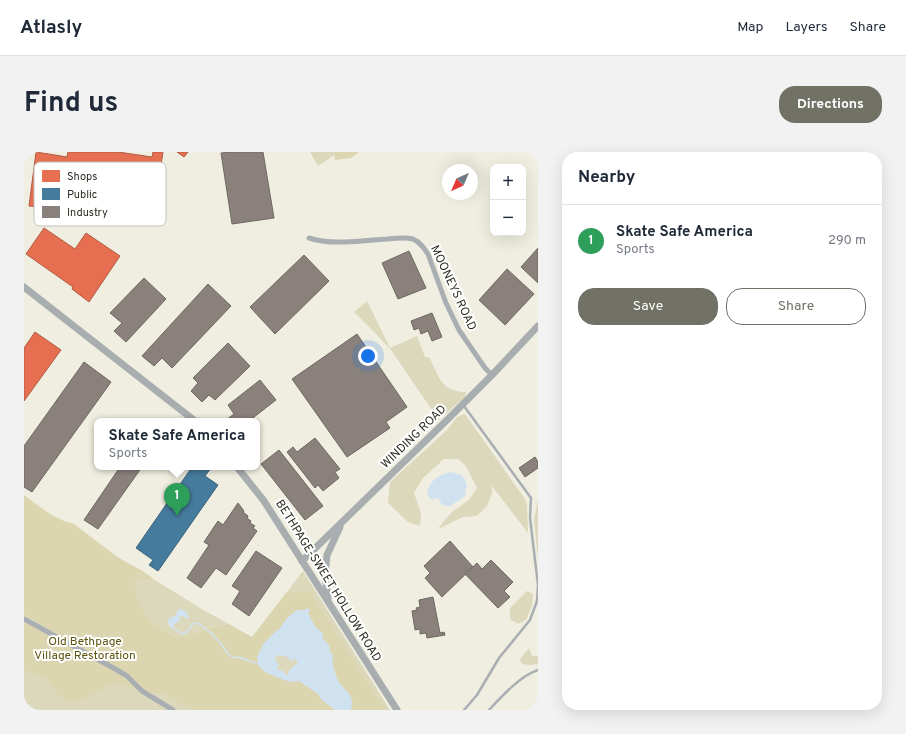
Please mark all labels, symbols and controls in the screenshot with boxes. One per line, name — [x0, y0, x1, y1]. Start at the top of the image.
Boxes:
text: Atlasly — [20, 16, 82, 40]
text: Map — [737, 19, 763, 36]
text: Layers — [785, 19, 827, 36]
text: Share — [849, 19, 886, 36]
text: Find us — [24, 86, 118, 122]
button: Directions — [779, 86, 882, 123]
legend — [34, 162, 166, 226]
north arrow — [442, 164, 478, 200]
map controls — [490, 164, 526, 236]
button: + — [490, 164, 526, 200]
text: Nearby — [578, 167, 635, 189]
text: Shops — [67, 170, 97, 184]
text: Public — [67, 188, 97, 202]
button: − — [490, 200, 526, 236]
text: Industry — [67, 206, 108, 220]
text: Skate Safe America — [616, 223, 753, 242]
text: 1 — [588, 233, 594, 249]
text: 290 m — [828, 233, 866, 249]
text: Sports — [616, 242, 655, 258]
street label: MOONEYS ROAD — [426, 243, 480, 333]
button: Save — [578, 288, 718, 325]
button: Share — [726, 288, 866, 325]
your location — [358, 346, 378, 366]
street label: WINDING ROAD — [378, 402, 450, 472]
popup — [94, 418, 260, 470]
text: Skate Safe America — [109, 427, 245, 446]
text: Sports — [109, 446, 147, 462]
pin: 1 — [164, 483, 190, 516]
street label: BETHPAGE-SWEET HOLLOW ROAD — [271, 497, 385, 665]
park label: Old Bethpage Village Restoration — [34, 634, 136, 664]

